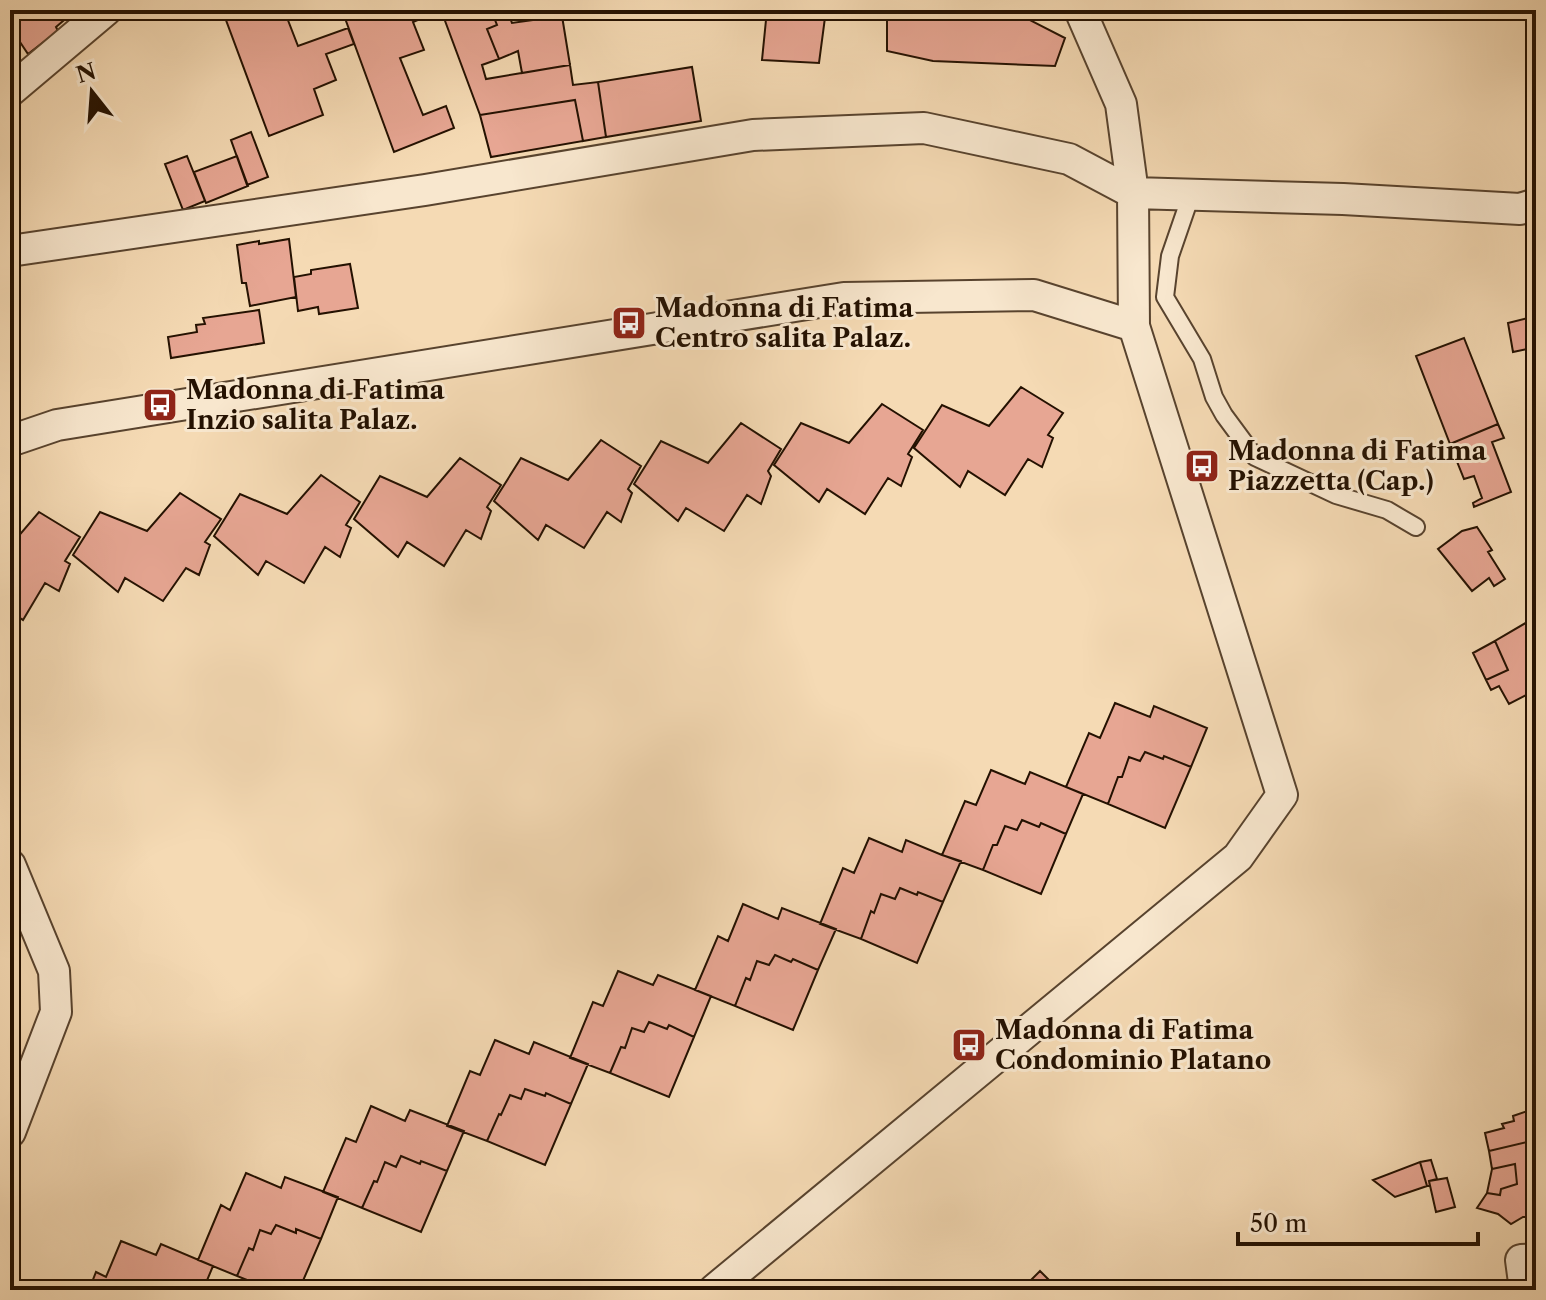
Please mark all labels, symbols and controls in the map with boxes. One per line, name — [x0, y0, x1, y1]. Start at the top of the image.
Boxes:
north arrow — [52, 52, 132, 132]
text: N — [73, 58, 99, 89]
place label: Madonna di Fatima Centro salita Palaz. — [655, 292, 915, 354]
bus stop icon: Madonna di Fatima Centro salita Palaz. — [610, 304, 648, 342]
place label: Madonna di Fatima Inzio salita Palaz. — [186, 374, 446, 436]
bus stop icon: Madonna di Fatima Inzio salita Palaz. — [141, 386, 179, 424]
place label: Madonna di Fatima Piazzetta (Cap.) — [1228, 435, 1488, 497]
bus stop icon: Madonna di Fatima Piazzetta (Cap.) — [1183, 447, 1221, 485]
place label: Madonna di Fatima Condominio Platano — [995, 1014, 1271, 1076]
bus stop icon: Madonna di Fatima Condominio Platano — [950, 1026, 988, 1064]
scale bar — [1238, 1196, 1478, 1246]
text: 50 m — [1250, 1209, 1307, 1238]

